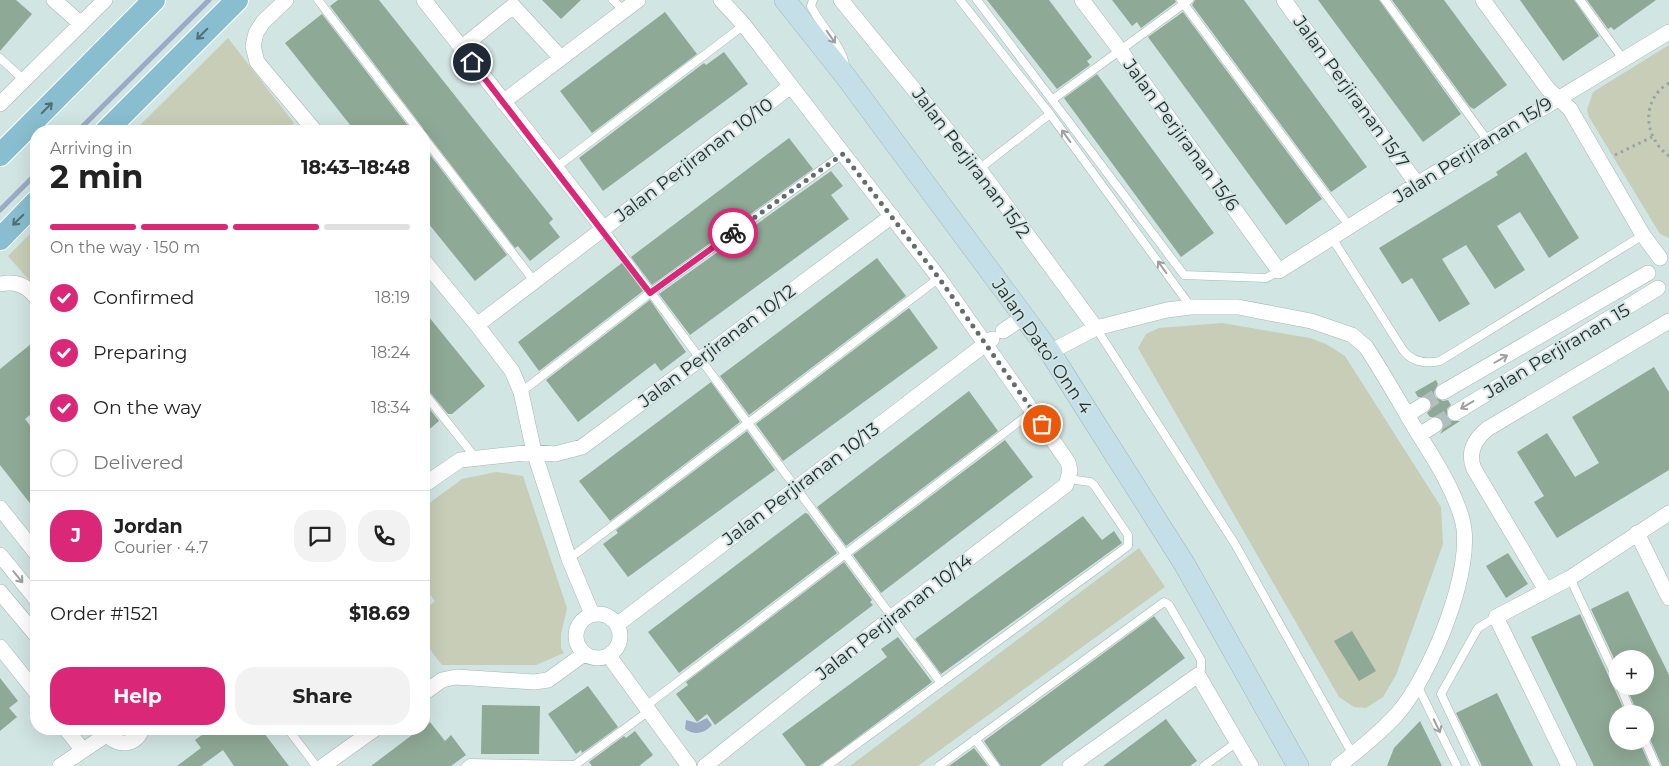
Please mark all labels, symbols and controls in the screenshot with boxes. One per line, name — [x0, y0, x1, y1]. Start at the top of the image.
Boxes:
street label: Jalan Perjiranan 15/7 — [1288, 11, 1414, 172]
one-way arrow — [196, 28, 208, 40]
one-way arrow — [826, 30, 836, 44]
pin — [451, 41, 493, 83]
icon: home — [458, 48, 486, 76]
street label: Jalan Perjiranan 15/6 — [1118, 54, 1244, 215]
street label: Jalan Perjiranan 15/2 — [907, 83, 1035, 242]
street label: Jalan Perjiranan 15/9 — [1389, 92, 1556, 208]
street label: Jalan Perjiranan 10/10 — [610, 93, 777, 227]
one-way arrow — [41, 102, 53, 114]
one-way arrow — [1061, 130, 1072, 143]
text: Arriving in — [50, 139, 132, 158]
text: 18:43–18:48 — [301, 156, 410, 179]
text: 2 min — [50, 157, 143, 196]
courier — [708, 208, 758, 258]
one-way arrow — [12, 214, 24, 227]
icon: bike — [719, 219, 747, 247]
text: On the way · 150 m — [50, 238, 200, 257]
one-way arrow — [1157, 260, 1167, 274]
street label: Jalan Dato' Onn 4 — [987, 273, 1097, 418]
street label: Jalan Perjiranan 10/12 — [633, 280, 800, 413]
icon: check — [50, 284, 78, 312]
text: Confirmed — [93, 286, 194, 309]
text: 18:19 — [375, 288, 410, 307]
street label: Jalan Perjiranan 15 — [1479, 299, 1634, 404]
icon: check — [50, 339, 78, 367]
text: Preparing — [93, 341, 188, 364]
text: 18:24 — [371, 343, 410, 362]
one-way arrow — [1493, 354, 1508, 364]
icon: check — [50, 394, 78, 422]
text: On the way — [93, 396, 201, 419]
text: 18:34 — [371, 398, 410, 417]
one-way arrow — [1461, 400, 1475, 410]
pin — [1021, 403, 1063, 445]
icon: bag — [1028, 410, 1056, 438]
street label: Jalan Perjiranan 10/13 — [717, 418, 884, 551]
text: Delivered — [93, 451, 184, 474]
button: chat — [294, 510, 346, 562]
button: phone — [358, 510, 410, 562]
text: Jordan — [114, 515, 183, 538]
text: J — [71, 524, 81, 547]
text: Courier · 4.7 — [114, 538, 208, 557]
street label: Jalan Perjiranan 10/14 — [811, 549, 977, 685]
one-way arrow — [13, 570, 24, 583]
text: Order #1521 — [50, 602, 159, 625]
text: $18.69 — [349, 602, 410, 625]
map controls — [1609, 650, 1654, 750]
button: + — [1609, 650, 1654, 695]
button: Help — [50, 667, 225, 725]
button: Share — [235, 667, 410, 725]
button: − — [1609, 705, 1654, 750]
one-way arrow — [1433, 718, 1442, 733]

